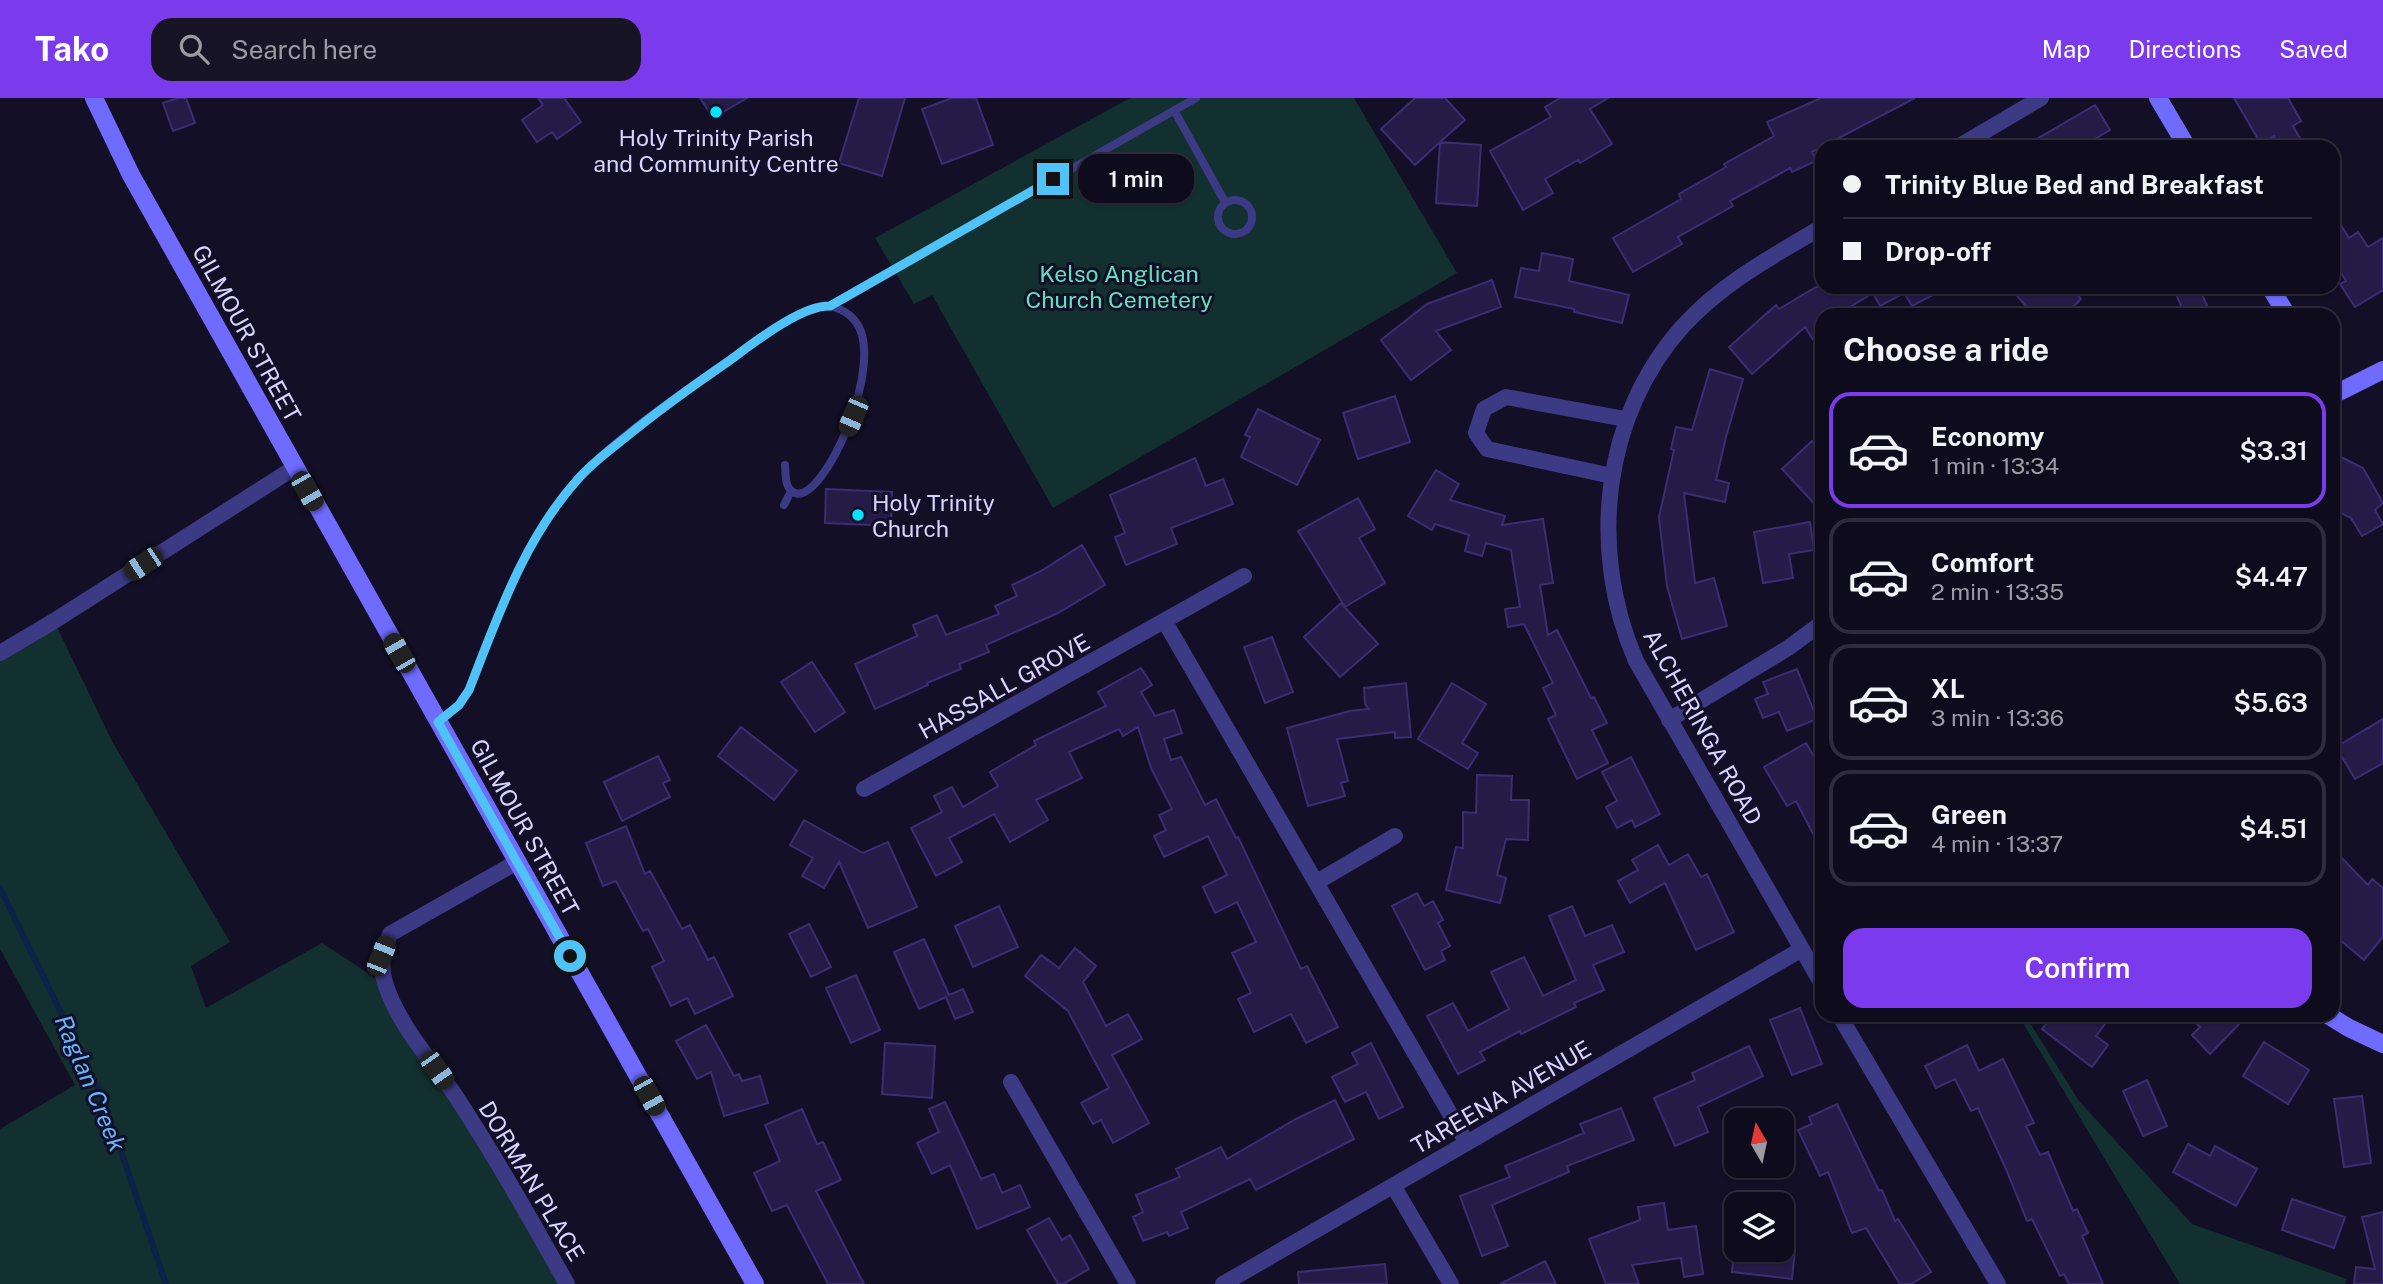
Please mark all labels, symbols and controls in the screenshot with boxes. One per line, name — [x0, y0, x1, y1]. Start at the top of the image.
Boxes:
search box — [151, 18, 641, 81]
text: Tako — [35, 30, 109, 68]
icon: search — [175, 30, 213, 68]
text: Search here — [231, 34, 377, 65]
text: Map — [2042, 35, 2091, 63]
text: Directions — [2129, 35, 2241, 63]
text: Saved — [2279, 35, 2348, 63]
marker: Holy Trinity Parish and Community Centre — [708, 104, 724, 120]
place label: Holy Trinity Parish and Community Centre — [593, 124, 839, 177]
callout: 1 min — [1078, 154, 1193, 204]
route end — [1037, 163, 1069, 195]
text: 1 min — [1109, 165, 1163, 192]
text: Trinity Blue Bed and Breakfast — [1885, 169, 2264, 200]
text: Drop-off — [1885, 236, 1991, 267]
street label: GILMOUR STREET — [187, 240, 307, 426]
park label: Kelso Anglican Church Cemetery — [1025, 260, 1213, 313]
text: Choose a ride — [1843, 331, 2049, 368]
car — [836, 393, 871, 439]
icon: car — [1847, 419, 1910, 482]
text: Economy — [1931, 421, 2044, 452]
text: $3.31 — [2239, 435, 2308, 466]
text: 1 min · 13:34 — [1931, 452, 2059, 479]
car — [288, 468, 327, 514]
place label: Holy Trinity Church — [872, 489, 995, 542]
marker: Holy Trinity Church — [850, 507, 866, 523]
car — [120, 544, 167, 584]
icon: car — [1847, 545, 1910, 608]
text: Comfort — [1931, 547, 2034, 578]
text: $4.47 — [2235, 561, 2308, 592]
text: 2 min · 13:35 — [1931, 578, 2064, 605]
street label: ALCHERINGA ROAD — [1638, 625, 1768, 829]
street label: HASSALL GROVE — [914, 628, 1094, 744]
car — [380, 630, 419, 676]
icon: car — [1847, 671, 1910, 734]
text: XL — [1931, 673, 1965, 704]
text: $5.63 — [2233, 687, 2308, 718]
text: 3 min · 13:36 — [1931, 704, 2064, 731]
street label: GILMOUR STREET — [465, 734, 585, 920]
icon: car — [1847, 797, 1910, 860]
text: Green — [1931, 799, 2007, 830]
text: $4.51 — [2239, 813, 2308, 844]
text: 4 min · 13:37 — [1931, 830, 2063, 857]
button: Confirm — [1843, 928, 2312, 1008]
car — [364, 933, 399, 979]
route start — [554, 940, 586, 972]
water label: Raglan Creek — [50, 1011, 132, 1155]
street label: TAREENA AVENUE — [1406, 1035, 1596, 1159]
car — [417, 1047, 458, 1093]
car — [630, 1073, 669, 1119]
street label: DORMAN PLACE — [474, 1096, 590, 1266]
north arrow — [1724, 1108, 1794, 1178]
map controls — [1724, 1108, 1794, 1262]
button: layers — [1724, 1192, 1794, 1262]

